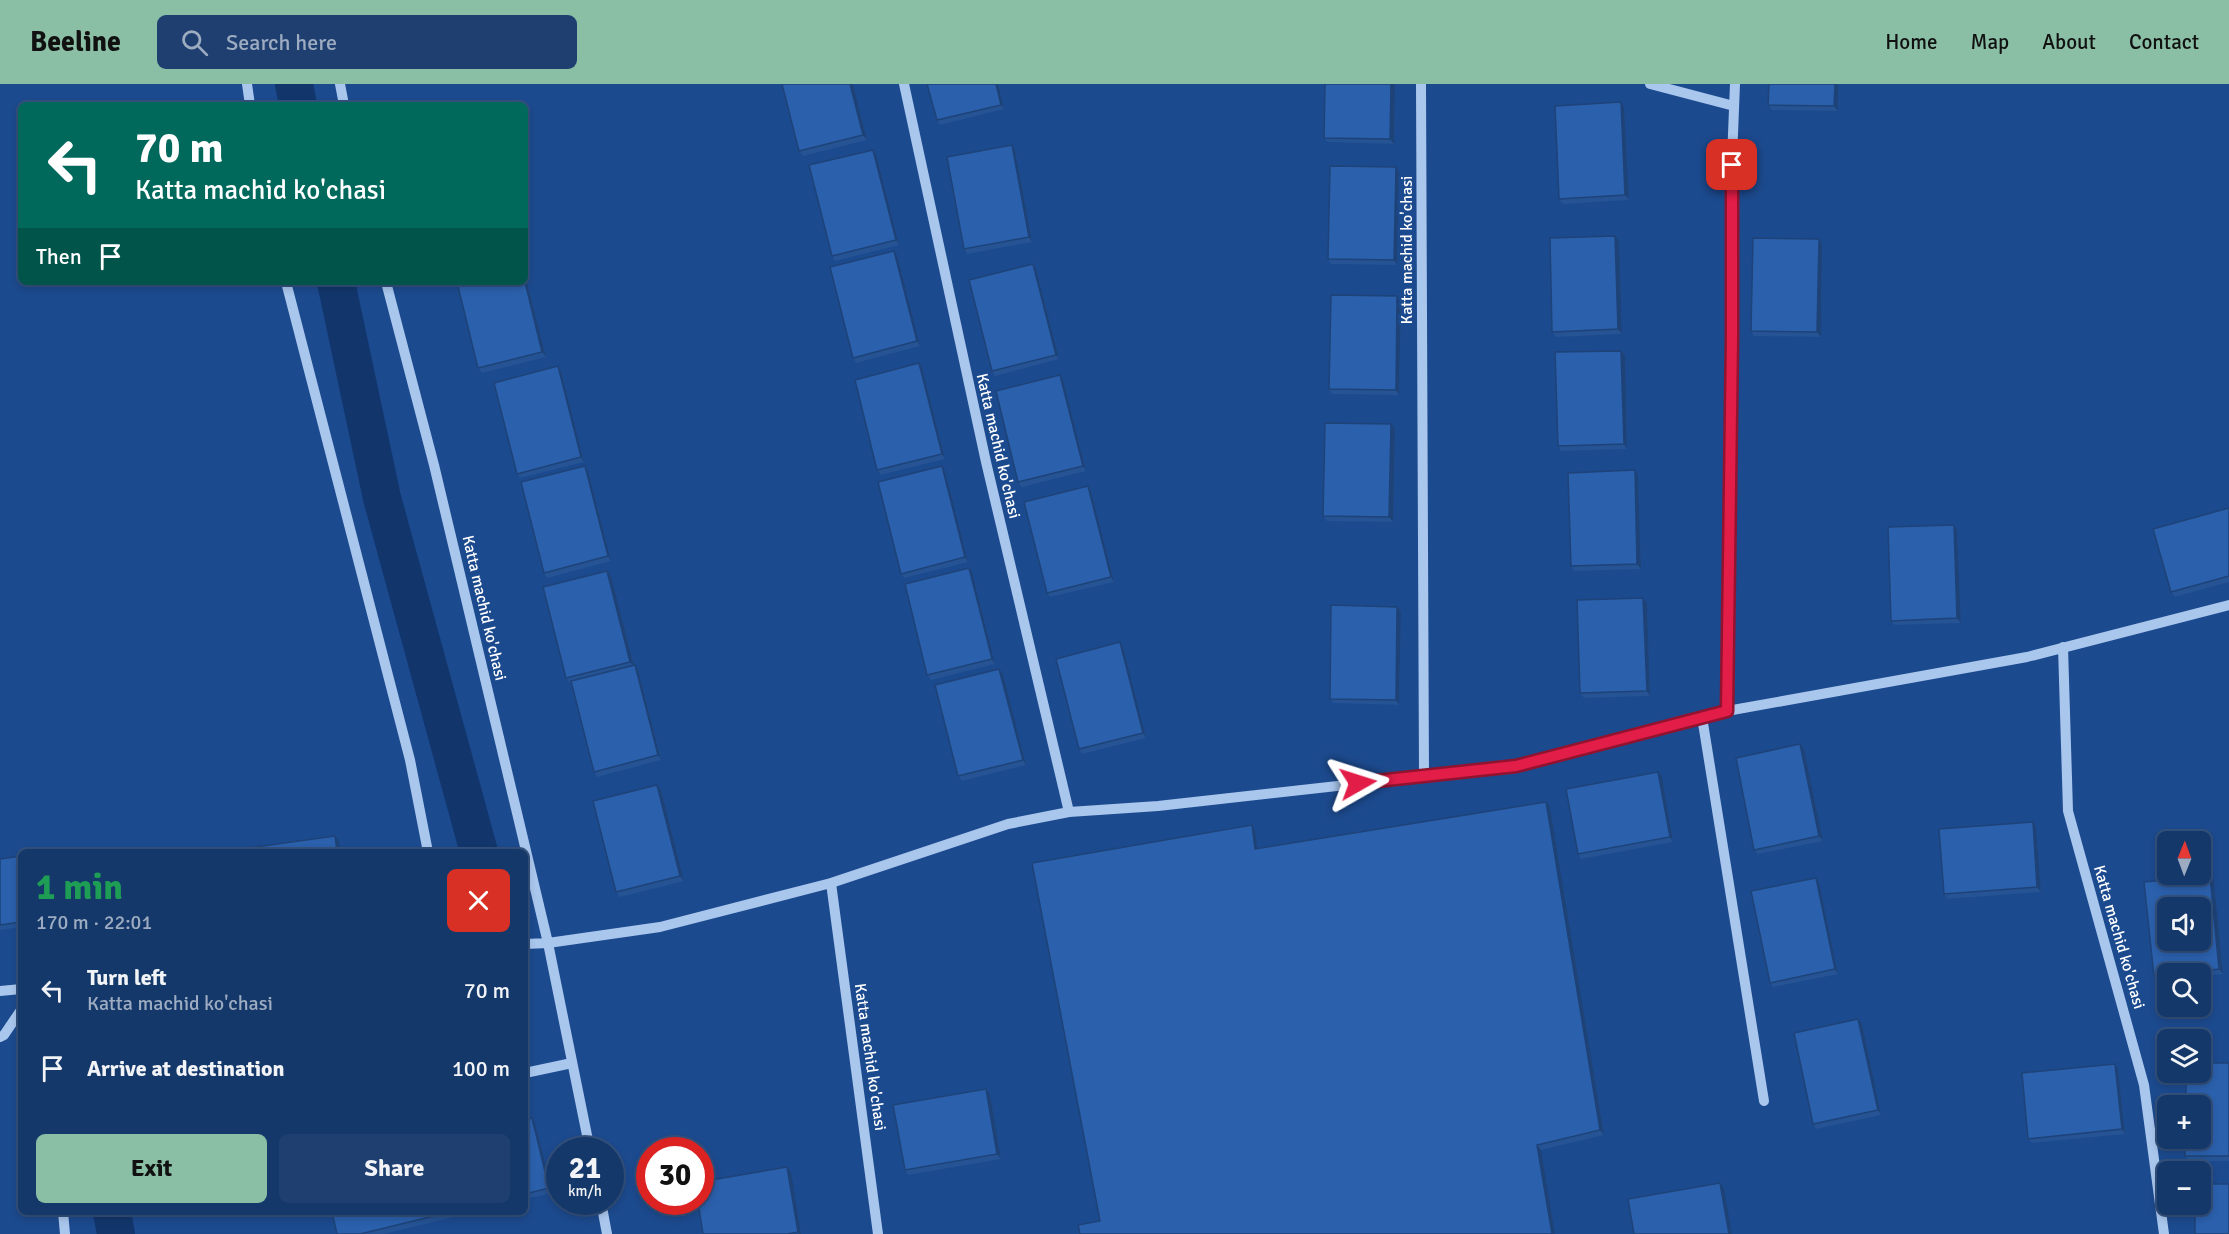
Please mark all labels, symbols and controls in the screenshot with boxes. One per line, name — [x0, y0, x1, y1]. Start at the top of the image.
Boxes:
search box — [157, 15, 577, 69]
text: Beeline — [30, 25, 121, 59]
icon: search — [178, 26, 211, 59]
text: Search here — [226, 29, 337, 56]
text: Home — [1885, 29, 1938, 55]
text: Map — [1971, 29, 2009, 55]
text: About — [2042, 29, 2096, 55]
text: Contact — [2129, 29, 2199, 55]
text: 70 m — [135, 123, 224, 174]
icon: left — [36, 126, 114, 204]
pin — [1706, 139, 1757, 190]
icon: arrive — [1715, 148, 1748, 181]
text: Katta machid ko'chasi — [135, 174, 386, 207]
street label: Katta machid ko'chasi — [1397, 176, 1417, 324]
icon: arrive — [94, 240, 127, 273]
text: Then — [36, 243, 82, 270]
street label: Katta machid ko'chasi — [972, 371, 1024, 521]
street label: Katta machid ko'chasi — [458, 533, 510, 683]
position arrow — [1326, 751, 1390, 815]
north arrow — [2157, 831, 2211, 885]
map controls — [2157, 831, 2211, 1215]
street label: Katta machid ko'chasi — [2089, 863, 2149, 1011]
text: 1 min — [36, 865, 123, 910]
button: close — [447, 869, 510, 932]
button: sound — [2157, 897, 2211, 951]
text: 170 m · 22:01 — [36, 910, 152, 935]
button: search — [2157, 963, 2211, 1017]
text: Turn left — [87, 964, 167, 991]
icon: left — [36, 974, 69, 1007]
text: 70 m — [464, 977, 510, 1004]
street label: Katta machid ko'chasi — [850, 982, 890, 1132]
text: Katta machid ko'chasi — [87, 991, 273, 1016]
button: layers — [2157, 1029, 2211, 1083]
icon: arrive — [36, 1052, 69, 1085]
text: Arrive at destination — [87, 1055, 284, 1082]
text: 100 m — [452, 1055, 510, 1082]
button: + — [2157, 1095, 2211, 1149]
button: Exit — [36, 1134, 267, 1203]
button: Share — [279, 1134, 510, 1203]
speed limit sign: 30 — [636, 1137, 714, 1215]
text: 21 — [569, 1150, 601, 1187]
button: − — [2157, 1161, 2211, 1215]
text: km/h — [568, 1182, 602, 1200]

